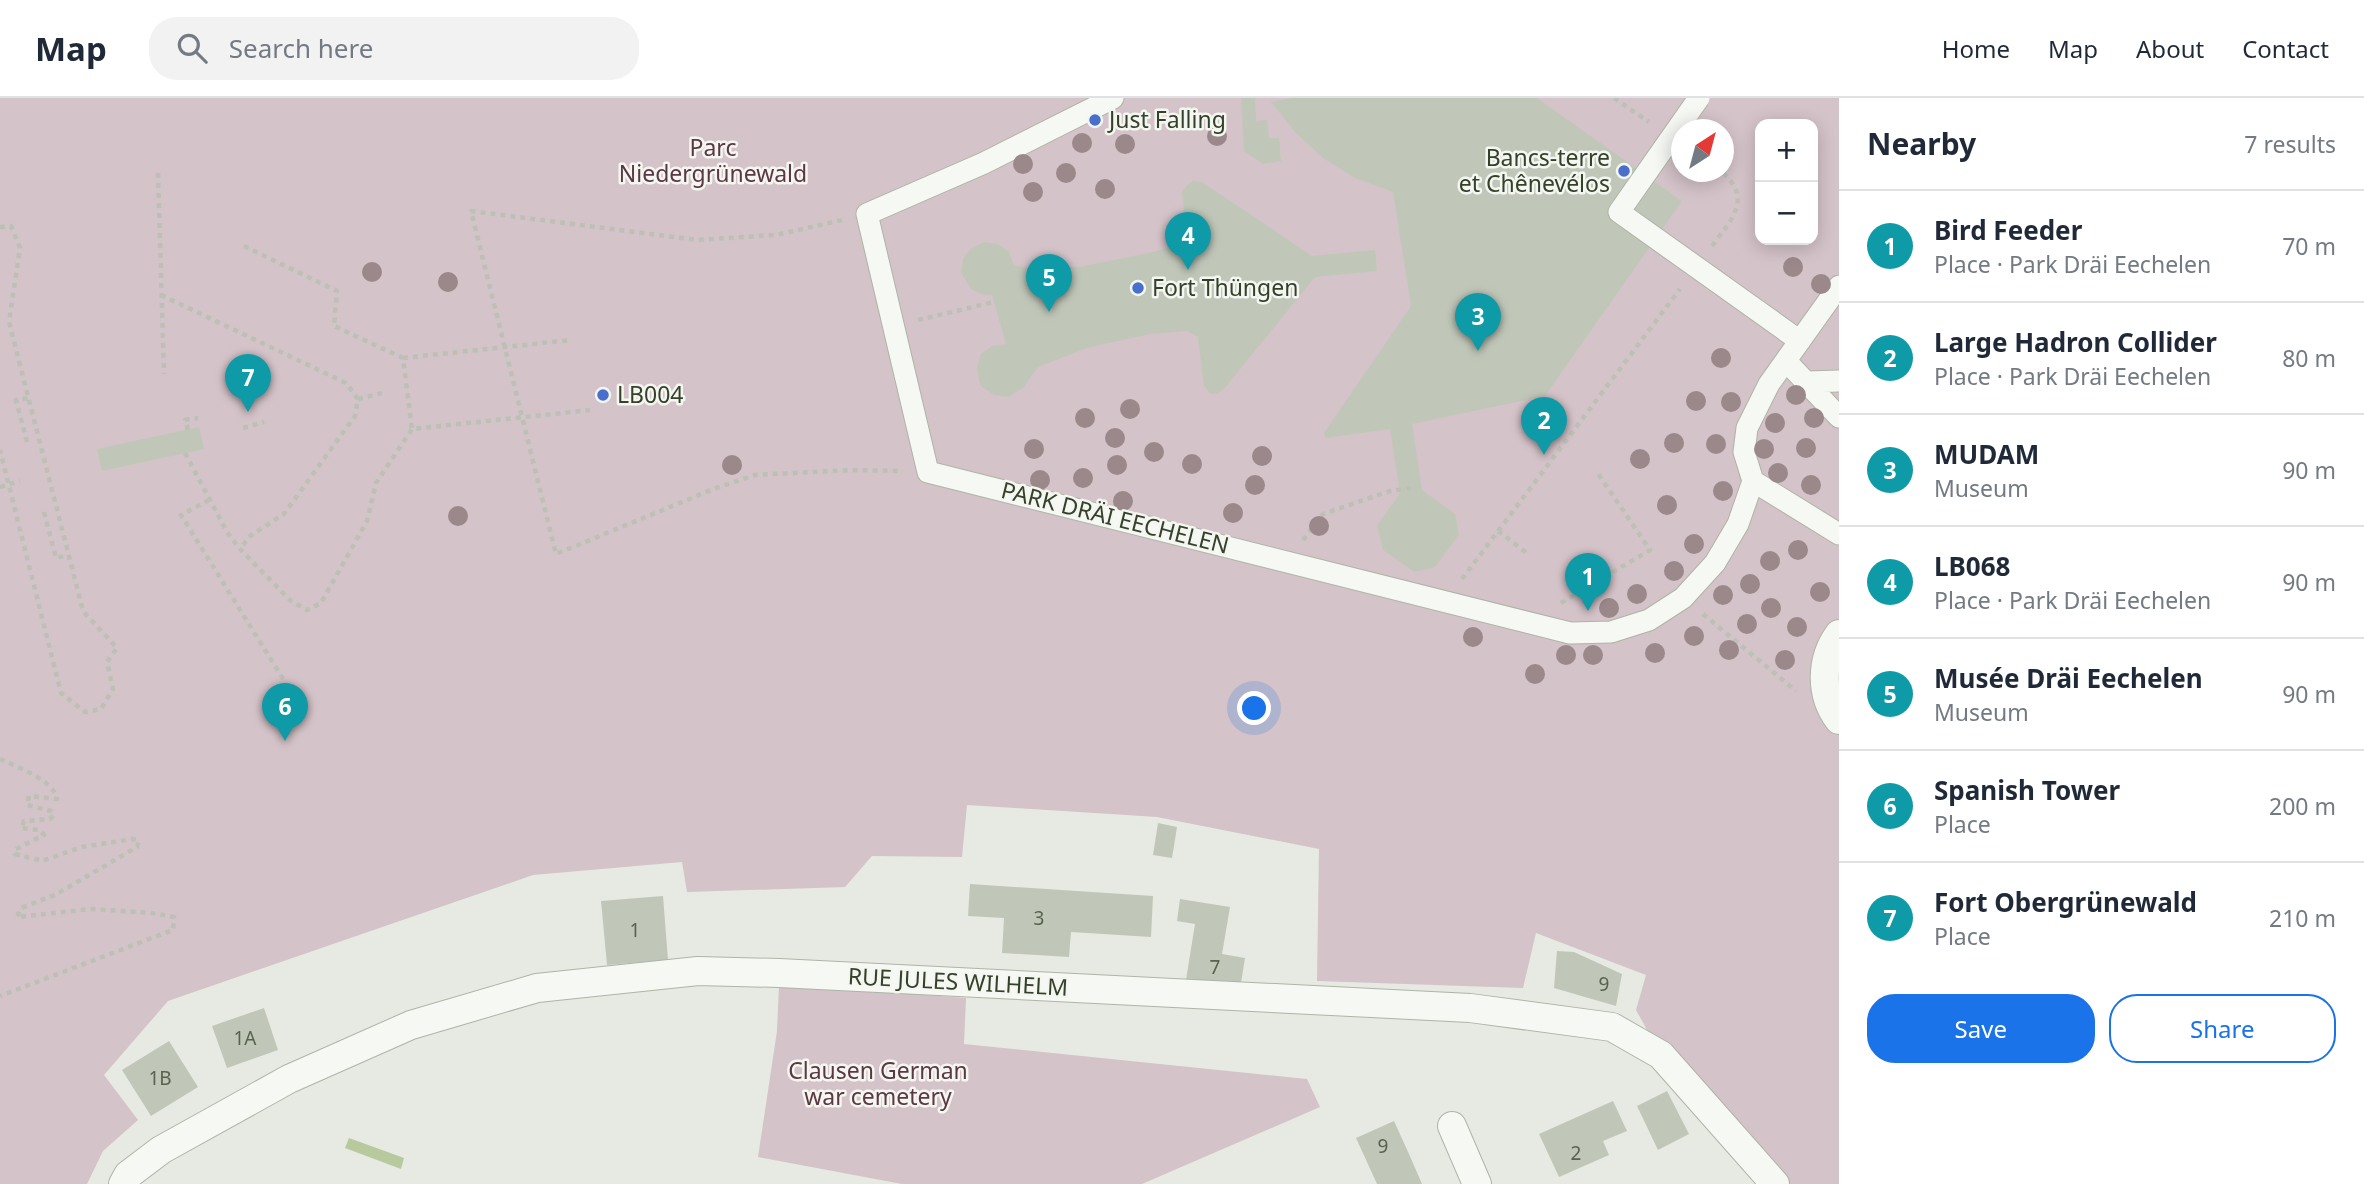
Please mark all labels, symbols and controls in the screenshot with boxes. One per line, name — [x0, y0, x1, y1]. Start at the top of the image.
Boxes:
search box — [149, 17, 639, 80]
text: Map — [35, 26, 107, 71]
icon: search — [173, 29, 211, 67]
text: Search here — [229, 30, 373, 66]
text: Home — [1942, 32, 2010, 65]
text: Map — [2048, 32, 2098, 65]
text: About — [2136, 32, 2204, 65]
text: Contact — [2242, 32, 2329, 65]
place label: Just Falling — [1107, 103, 1226, 135]
marker: Just Falling — [1087, 112, 1103, 128]
north arrow — [1671, 119, 1734, 182]
map controls — [1755, 119, 1818, 245]
button: + — [1755, 119, 1818, 182]
text: Nearby — [1867, 123, 1976, 164]
text: 7 results — [2244, 128, 2336, 160]
park label: Parc Niedergrünewald — [619, 131, 807, 189]
place label: Bancs-terre et Chênevélos — [1459, 141, 1610, 199]
marker: Bancs-terre et Chênevélos — [1616, 163, 1632, 179]
button: − — [1755, 182, 1818, 245]
pin: 4 — [1165, 212, 1211, 270]
text: Bird Feeder — [1934, 212, 2082, 248]
text: 1 — [1883, 230, 1897, 262]
text: 70 m — [2282, 230, 2336, 262]
text: Place · Park Dräi Eechelen — [1934, 248, 2211, 280]
pin: 5 — [1026, 254, 1072, 312]
place label: Fort Thüngen — [1152, 271, 1298, 303]
marker: Fort Thüngen — [1130, 280, 1146, 296]
pin: 3 — [1455, 293, 1501, 351]
text: Large Hadron Collider — [1934, 324, 2217, 360]
text: 2 — [1883, 342, 1897, 374]
text: 80 m — [2282, 342, 2336, 374]
pin: 7 — [225, 354, 271, 412]
text: Place · Park Dräi Eechelen — [1934, 360, 2211, 392]
place label: LB004 — [617, 378, 683, 410]
marker: LB004 — [595, 387, 611, 403]
pin: 2 — [1521, 397, 1567, 455]
text: MUDAM — [1934, 436, 2039, 472]
text: 3 — [1883, 454, 1897, 486]
text: 90 m — [2282, 454, 2336, 486]
text: Museum — [1934, 472, 2029, 504]
street label: PARK DRÄI EECHELEN — [998, 473, 1233, 561]
text: LB068 — [1934, 548, 2010, 584]
pin: 1 — [1565, 553, 1611, 611]
text: 4 — [1883, 566, 1897, 598]
text: 90 m — [2282, 566, 2336, 598]
text: Place · Park Dräi Eechelen — [1934, 584, 2211, 616]
text: Musée Dräi Eechelen — [1934, 660, 2203, 696]
text: 5 — [1883, 678, 1897, 710]
text: 90 m — [2282, 678, 2336, 710]
pin: 6 — [262, 683, 308, 741]
your location — [1237, 691, 1271, 725]
text: Museum — [1934, 696, 2029, 728]
text: Spanish Tower — [1934, 772, 2120, 808]
text: 6 — [1883, 790, 1897, 822]
text: 200 m — [2269, 790, 2336, 822]
text: Place — [1934, 808, 1991, 840]
text: Fort Obergrünewald — [1934, 884, 2197, 920]
text: 7 — [1883, 902, 1897, 934]
text: 210 m — [2269, 902, 2336, 934]
house number: 3 — [1034, 905, 1044, 931]
house number: 1 — [630, 917, 640, 943]
text: Place — [1934, 920, 1991, 952]
house number: 7 — [1210, 954, 1220, 980]
street label: RUE JULES WILHELM — [847, 959, 1069, 1003]
house number: 9 — [1599, 971, 1609, 997]
button: Save — [1867, 994, 2095, 1063]
button: Share — [2109, 994, 2336, 1063]
house number: 1A — [233, 1025, 257, 1051]
park label: Clausen German war cemetery — [788, 1054, 968, 1112]
house number: 1B — [148, 1065, 172, 1091]
house number: 9 — [1378, 1133, 1388, 1159]
house number: 2 — [1571, 1140, 1581, 1166]

